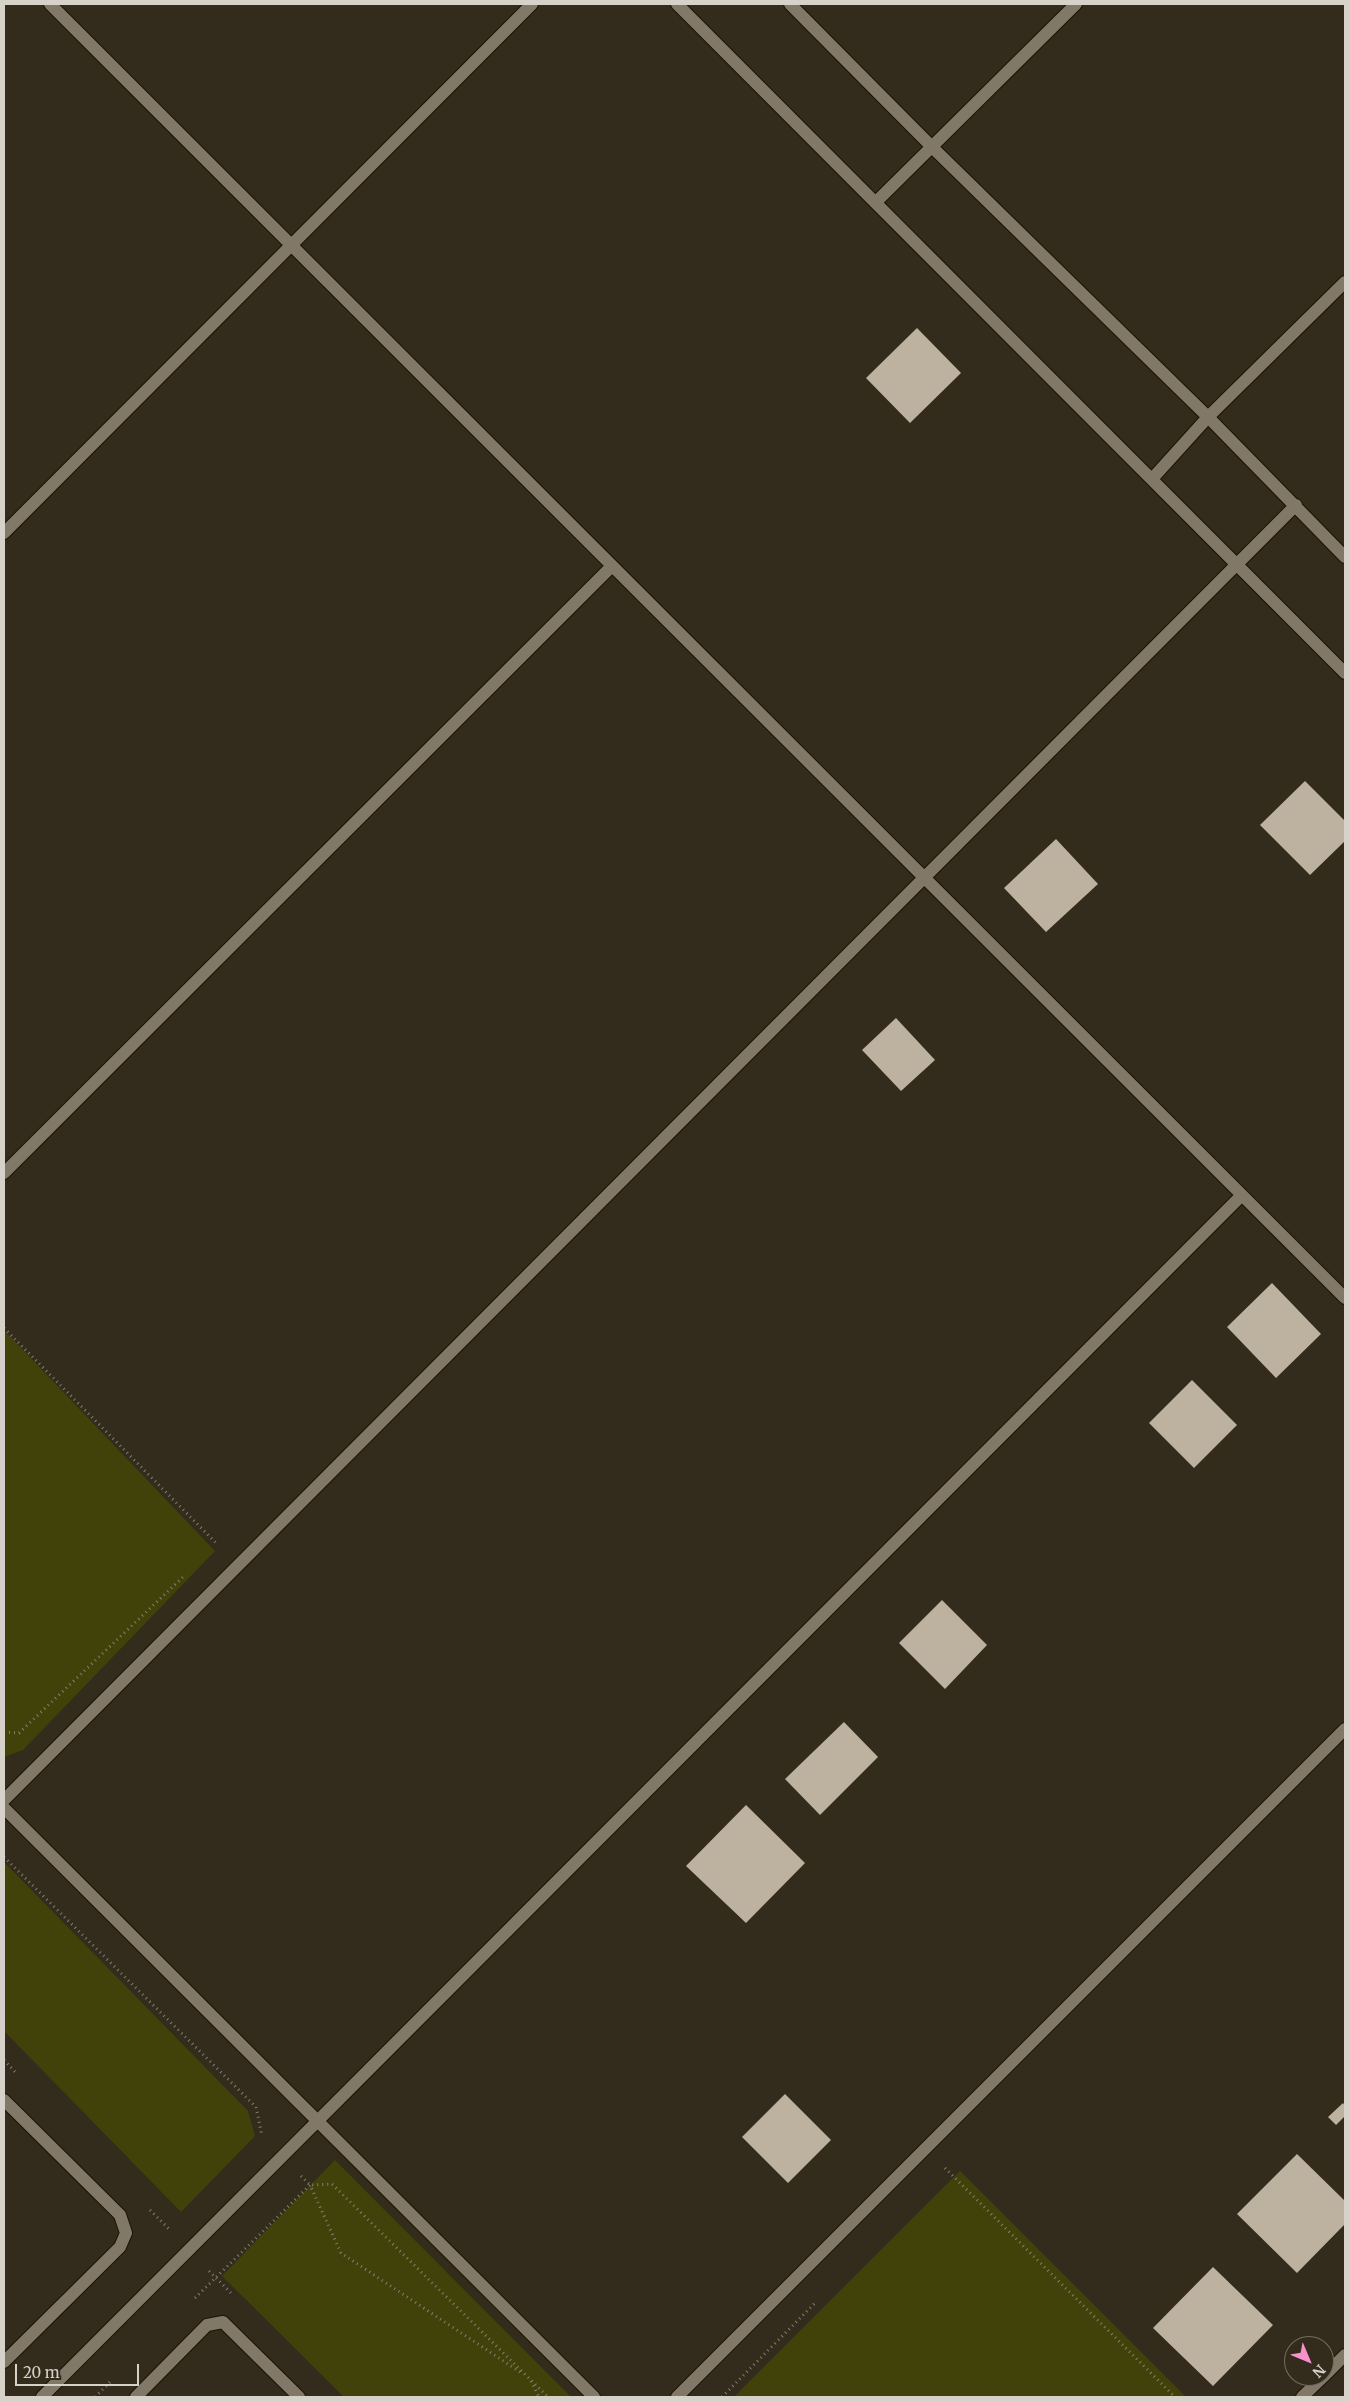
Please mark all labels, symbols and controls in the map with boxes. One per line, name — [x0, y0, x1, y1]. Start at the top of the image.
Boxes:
north arrow — [1284, 2336, 1334, 2386]
scale bar — [18, 2354, 141, 2386]
text: N — [1309, 2361, 1329, 2381]
text: 20 m — [23, 2363, 60, 2382]

